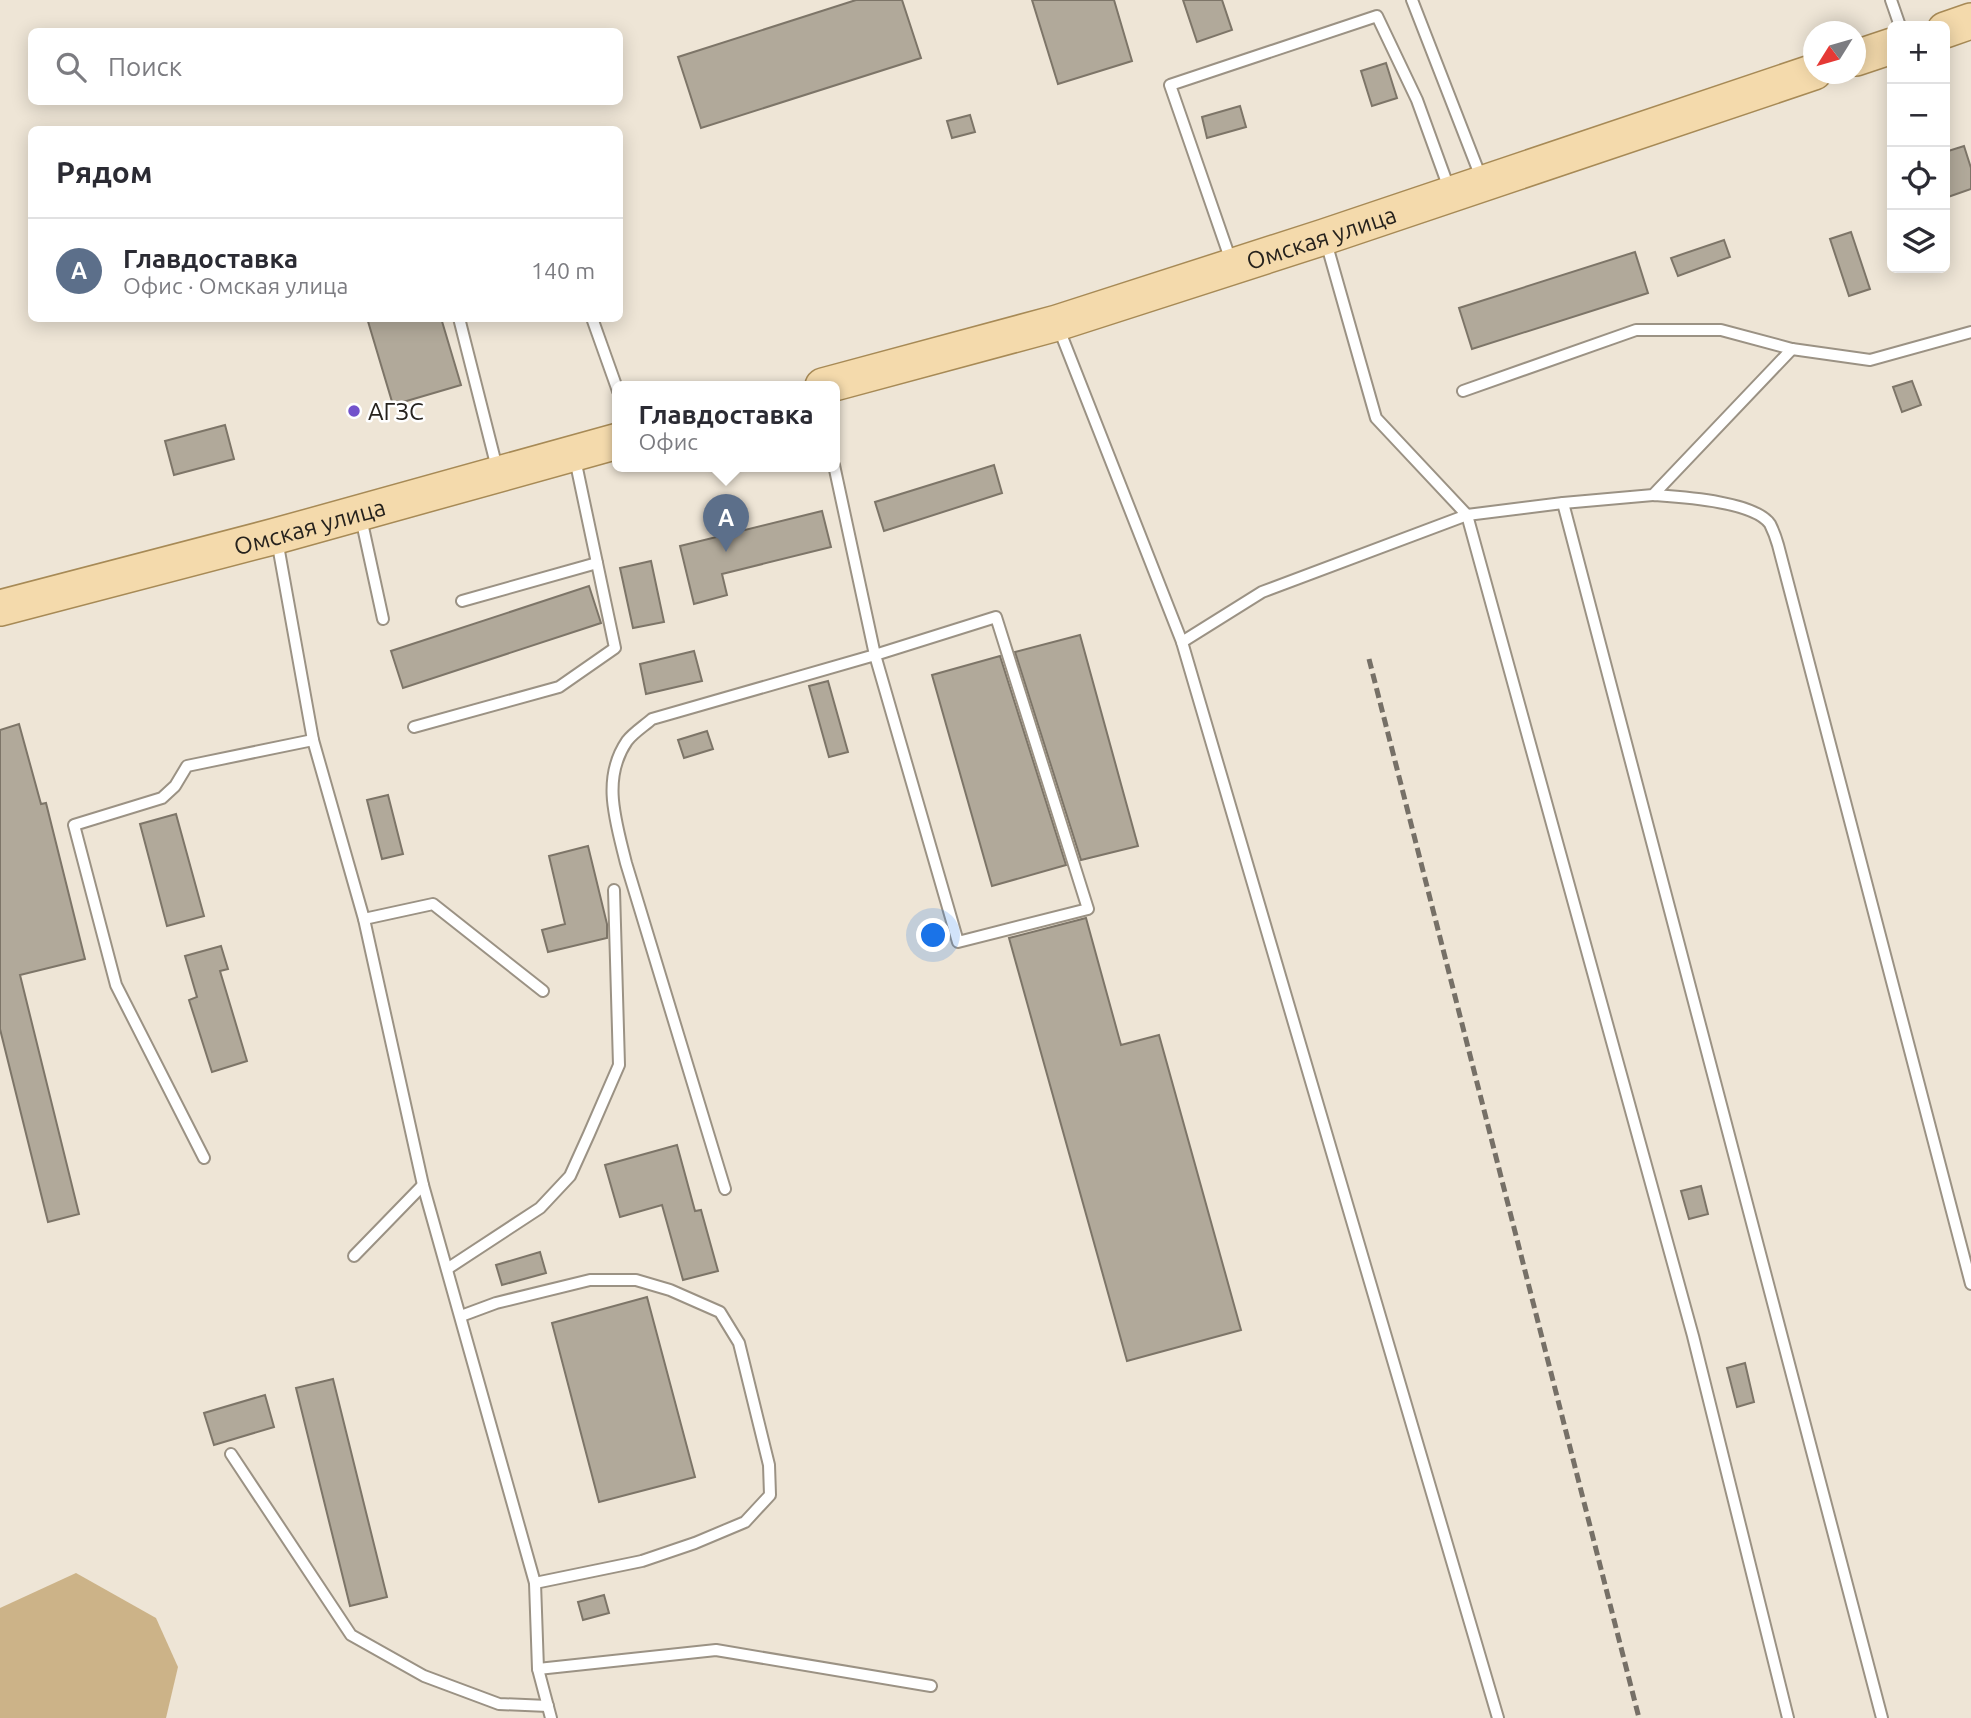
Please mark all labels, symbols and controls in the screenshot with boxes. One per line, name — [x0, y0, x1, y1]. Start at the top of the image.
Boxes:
north arrow — [1803, 21, 1866, 84]
map controls — [1887, 21, 1950, 273]
button: + — [1887, 21, 1950, 84]
search box — [28, 28, 623, 105]
icon: search — [52, 48, 90, 86]
text: Поиск — [108, 52, 182, 81]
button: − — [1887, 84, 1950, 147]
button: locate — [1887, 147, 1950, 210]
text: Рядом — [56, 155, 152, 189]
street label: Омская улица — [1243, 200, 1400, 275]
button: layers — [1887, 210, 1950, 273]
text: Главдоставка — [123, 244, 298, 273]
text: A — [71, 258, 87, 283]
text: 140 m — [531, 258, 595, 283]
text: Офис · Омская улица — [123, 273, 348, 298]
popup — [612, 381, 840, 472]
place label: АГЗС — [368, 398, 424, 425]
text: Главдоставка — [638, 400, 814, 429]
marker: АГЗС — [346, 403, 362, 419]
text: Офис — [638, 429, 698, 454]
street label: Омская улица — [231, 493, 388, 560]
pin: A — [703, 494, 749, 552]
your location — [916, 918, 950, 952]

